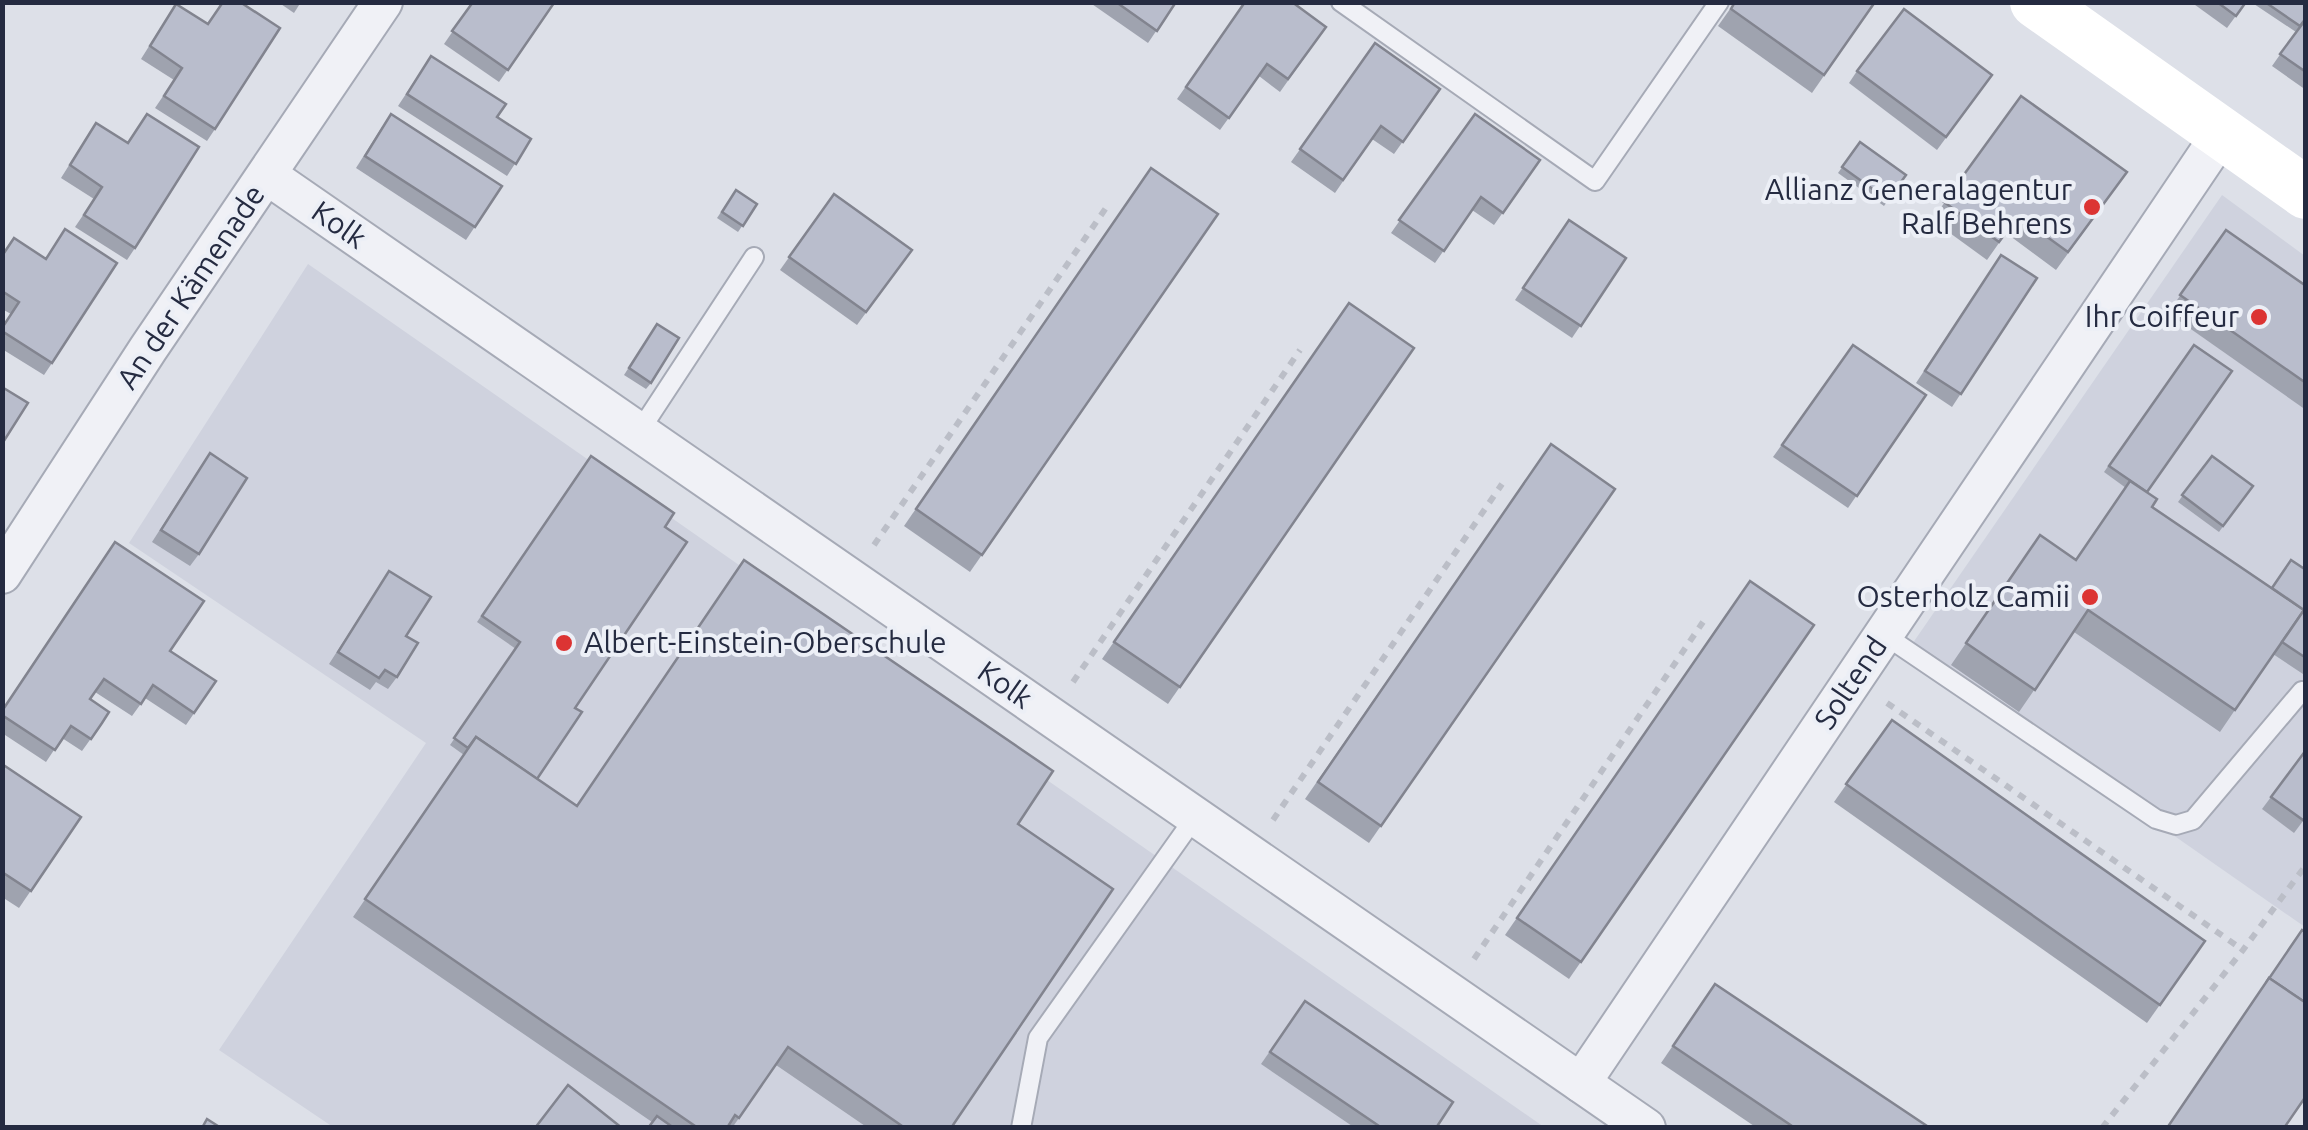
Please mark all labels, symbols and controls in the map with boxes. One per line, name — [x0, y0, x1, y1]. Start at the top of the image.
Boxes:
place label: Allianz Generalagentur Ralf Behrens — [1765, 172, 2073, 240]
street label: An der Kämenade — [109, 178, 271, 395]
street label: Kolk — [306, 193, 373, 255]
marker: Allianz Generalagentur Ralf Behrens — [2081, 196, 2103, 218]
place label: Ihr Coiffeur — [2085, 299, 2240, 333]
marker: Ihr Coiffeur — [2248, 306, 2270, 328]
place label: Osterholz Camii — [1856, 579, 2070, 613]
marker: Osterholz Camii — [2079, 586, 2101, 608]
place label: Albert-Einstein-Oberschule — [584, 625, 947, 659]
street label: Soltend — [1807, 630, 1893, 735]
marker: Albert-Einstein-Oberschule — [553, 632, 575, 654]
street label: Kolk — [972, 653, 1039, 715]

